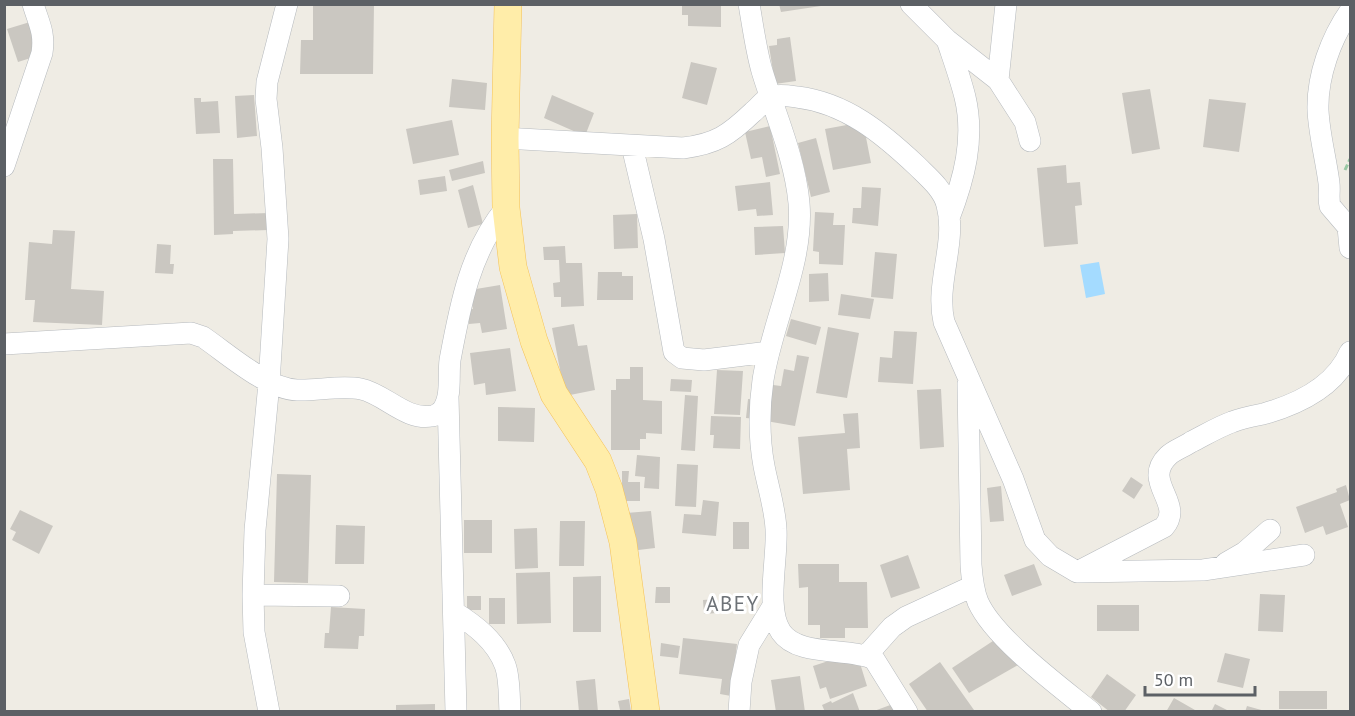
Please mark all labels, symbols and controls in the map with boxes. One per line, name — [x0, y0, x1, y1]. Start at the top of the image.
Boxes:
district label: ABEY — [706, 590, 760, 617]
scale bar — [1145, 659, 1254, 697]
text: 50 m — [1154, 668, 1193, 691]

